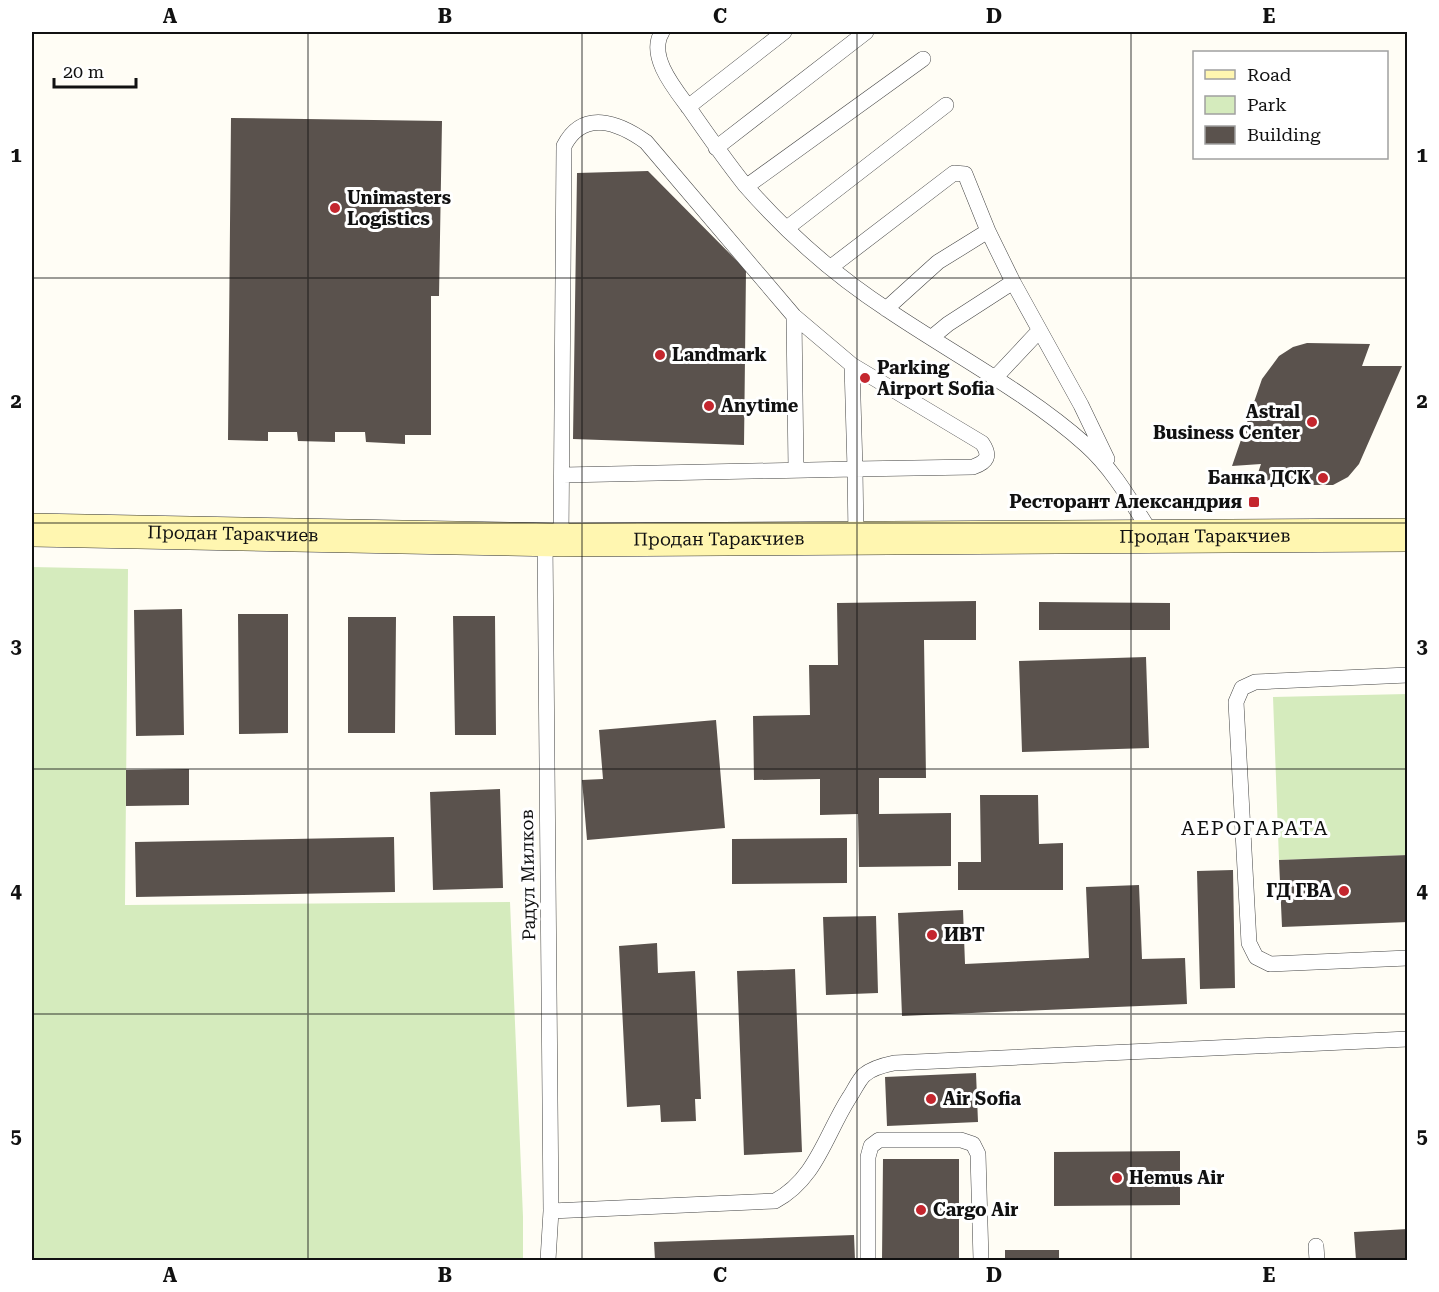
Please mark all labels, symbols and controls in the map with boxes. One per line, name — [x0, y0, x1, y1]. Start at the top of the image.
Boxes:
text: A — [163, 4, 178, 28]
text: B — [438, 4, 452, 28]
text: C — [713, 4, 727, 28]
text: D — [986, 4, 1002, 28]
text: E — [1263, 4, 1276, 28]
scale bar — [54, 51, 136, 89]
legend — [1193, 51, 1388, 159]
text: 20 m — [63, 61, 104, 82]
text: Road — [1247, 64, 1292, 85]
text: Park — [1247, 94, 1287, 115]
text: Building — [1247, 124, 1321, 145]
text: 1 — [10, 143, 22, 167]
text: 1 — [1416, 143, 1428, 167]
place label: Unimasters Logistics — [347, 187, 451, 229]
marker: Unimasters Logistics — [328, 201, 342, 215]
place label: Landmark — [672, 344, 767, 365]
marker: Landmark — [653, 348, 667, 362]
place label: Parking Airport Sofia — [877, 357, 995, 399]
marker: Parking Airport Sofia — [858, 371, 872, 385]
text: 2 — [10, 389, 22, 413]
text: 2 — [1416, 389, 1428, 413]
place label: Anytime — [721, 395, 799, 416]
marker: Anytime — [702, 399, 716, 413]
place label: Astral Business Center — [1153, 401, 1300, 443]
marker: Astral Business Center — [1305, 415, 1319, 429]
place label: Банка ДСК — [1208, 467, 1311, 488]
marker: Банка ДСК — [1316, 471, 1330, 485]
place label: Ресторант Александрия — [1009, 491, 1242, 512]
marker: Ресторант Александрия — [1247, 495, 1261, 509]
street label: Продан Таракчиев — [147, 521, 319, 545]
street label: Продан Таракчиев — [1119, 525, 1291, 547]
street label: Продан Таракчиев — [633, 528, 805, 550]
text: 3 — [10, 634, 22, 658]
text: 3 — [1416, 634, 1428, 658]
street label: Радул Милков — [516, 809, 539, 941]
district label: АЕРОГАРАТА — [1181, 816, 1329, 840]
text: 4 — [10, 879, 22, 903]
text: 4 — [1416, 879, 1428, 903]
place label: ГД ГВА — [1266, 880, 1332, 901]
marker: ГД ГВА — [1337, 884, 1351, 898]
place label: ИВТ — [944, 924, 985, 945]
marker: ИВТ — [925, 928, 939, 942]
place label: Air Sofia — [943, 1088, 1022, 1109]
marker: Air Sofia — [924, 1092, 938, 1106]
text: 5 — [10, 1124, 22, 1148]
text: 5 — [1416, 1124, 1428, 1148]
place label: Hemus Air — [1129, 1167, 1225, 1188]
marker: Hemus Air — [1110, 1171, 1124, 1185]
place label: Cargo Air — [933, 1199, 1018, 1220]
marker: Cargo Air — [914, 1203, 928, 1217]
text: A — [163, 1263, 178, 1287]
text: B — [438, 1263, 452, 1287]
text: C — [713, 1263, 727, 1287]
text: D — [986, 1263, 1002, 1287]
text: E — [1263, 1263, 1276, 1287]

